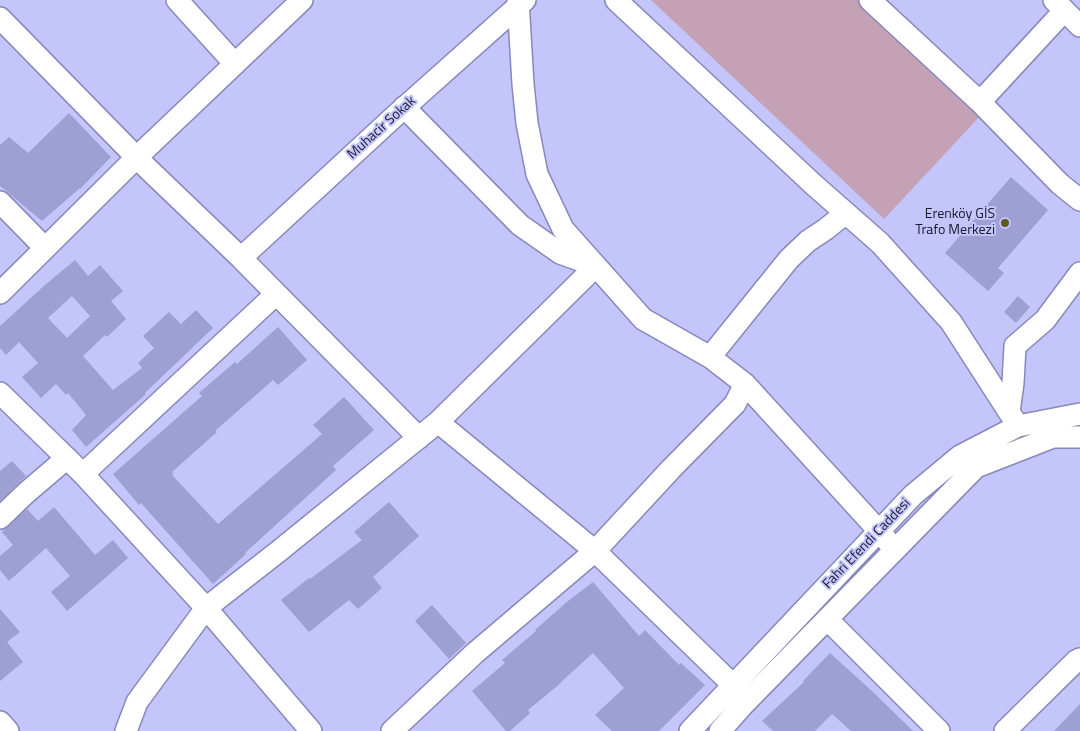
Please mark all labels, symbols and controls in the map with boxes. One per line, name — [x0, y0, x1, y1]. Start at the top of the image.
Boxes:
street label: Muhacir Sokak — [344, 93, 420, 163]
place label: Erenköy GİS Trafo Merkezi — [915, 207, 995, 240]
marker: Erenköy GİS Trafo Merkezi — [999, 217, 1011, 229]
street label: Fahri Efendi Caddesi — [820, 495, 914, 593]

